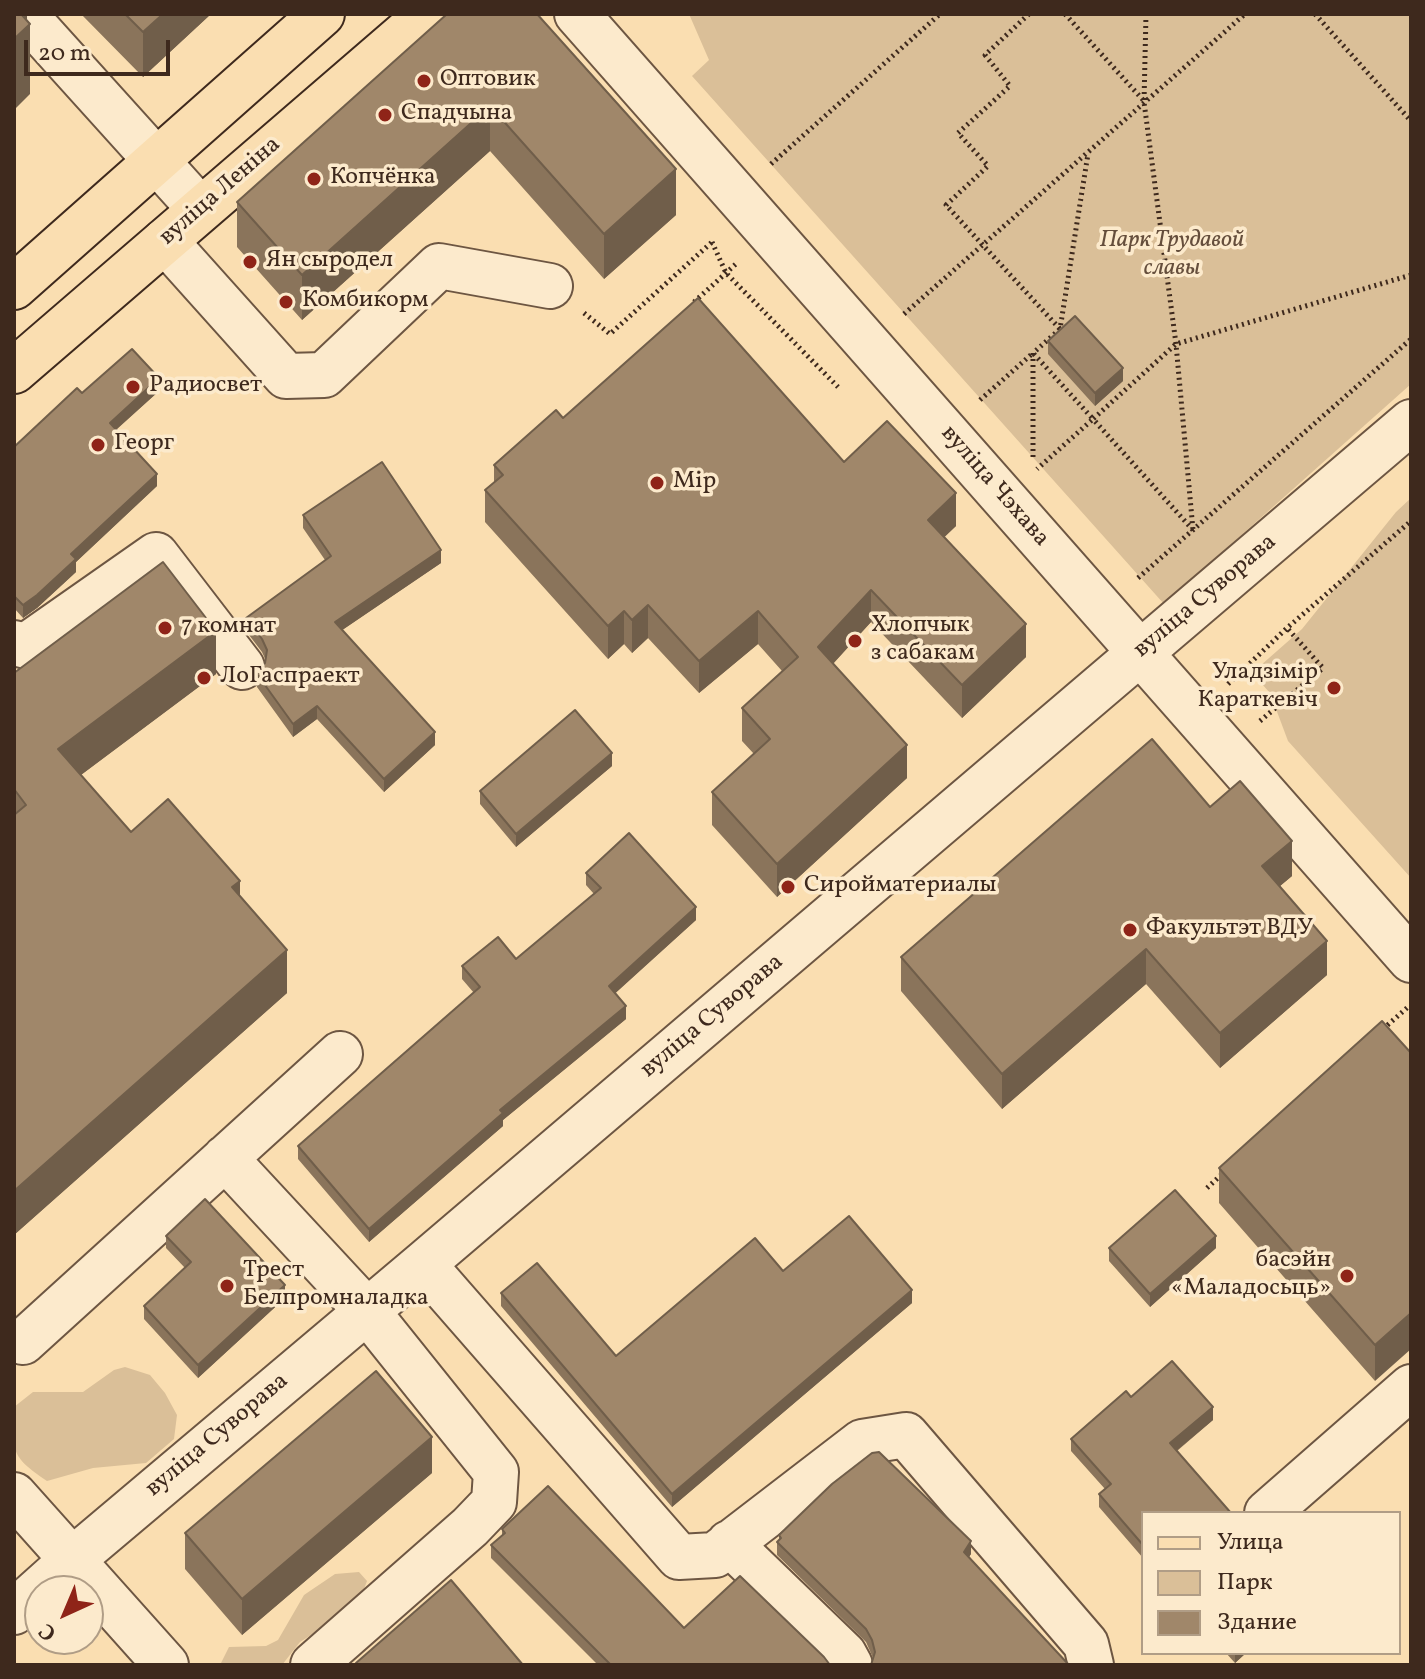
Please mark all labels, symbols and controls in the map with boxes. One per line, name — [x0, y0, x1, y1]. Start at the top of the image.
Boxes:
scale bar — [28, 24, 174, 74]
text: 20 m — [38, 37, 91, 71]
place label: Оптовик — [440, 67, 536, 95]
marker: Оптовик — [415, 72, 433, 90]
place label: Спадчына — [401, 101, 513, 129]
marker: Спадчына — [376, 106, 394, 124]
street label: вуліца Леніна — [154, 131, 288, 253]
place label: Копчёнка — [330, 165, 436, 193]
marker: Копчёнка — [305, 170, 323, 188]
park label: Парк Трудавой славы — [1100, 228, 1244, 284]
place label: Ян сыродел — [266, 248, 393, 276]
marker: Ян сыродел — [241, 253, 259, 271]
place label: Комбикорм — [302, 288, 429, 316]
marker: Комбикорм — [277, 293, 295, 311]
place label: Радиосвет — [149, 373, 262, 401]
marker: Радиосвет — [124, 378, 142, 396]
street label: вуліца Чэхава — [934, 420, 1054, 554]
place label: Георг — [114, 431, 174, 459]
marker: Георг — [89, 436, 107, 454]
place label: Мір — [673, 469, 716, 497]
marker: Мір — [648, 474, 666, 492]
street label: вуліца Суворава — [1129, 529, 1283, 665]
place label: Хлопчык з сабакам — [871, 613, 975, 669]
place label: 7 комнат — [181, 614, 276, 642]
marker: 7 комнат — [156, 619, 174, 637]
marker: Хлопчык з сабакам — [846, 632, 864, 650]
place label: Уладзімір Караткевіч — [1198, 660, 1318, 716]
place label: ЛоГаспраект — [220, 664, 360, 692]
marker: ЛоГаспраект — [195, 669, 213, 687]
marker: Уладзімір Караткевіч — [1325, 679, 1343, 697]
place label: Сиройматериалы — [804, 873, 997, 901]
marker: Сиройматериалы — [779, 878, 797, 896]
place label: Факультэт ВДУ — [1146, 916, 1313, 944]
marker: Факультэт ВДУ — [1121, 921, 1139, 939]
street label: вуліца Суворава — [636, 949, 790, 1085]
place label: басэйн «Маладосьць» — [1171, 1248, 1331, 1304]
place label: Трест Белпромналадка — [243, 1258, 429, 1314]
marker: басэйн «Маладосьць» — [1338, 1267, 1356, 1285]
marker: Трест Белпромналадка — [218, 1277, 236, 1295]
street label: вуліца Суворава — [141, 1368, 295, 1504]
legend — [1141, 1511, 1401, 1655]
text: Улица — [1217, 1526, 1284, 1560]
text: Парк — [1217, 1566, 1273, 1600]
north arrow — [24, 1575, 104, 1655]
text: Здание — [1217, 1606, 1297, 1640]
text: С — [33, 1615, 64, 1647]

